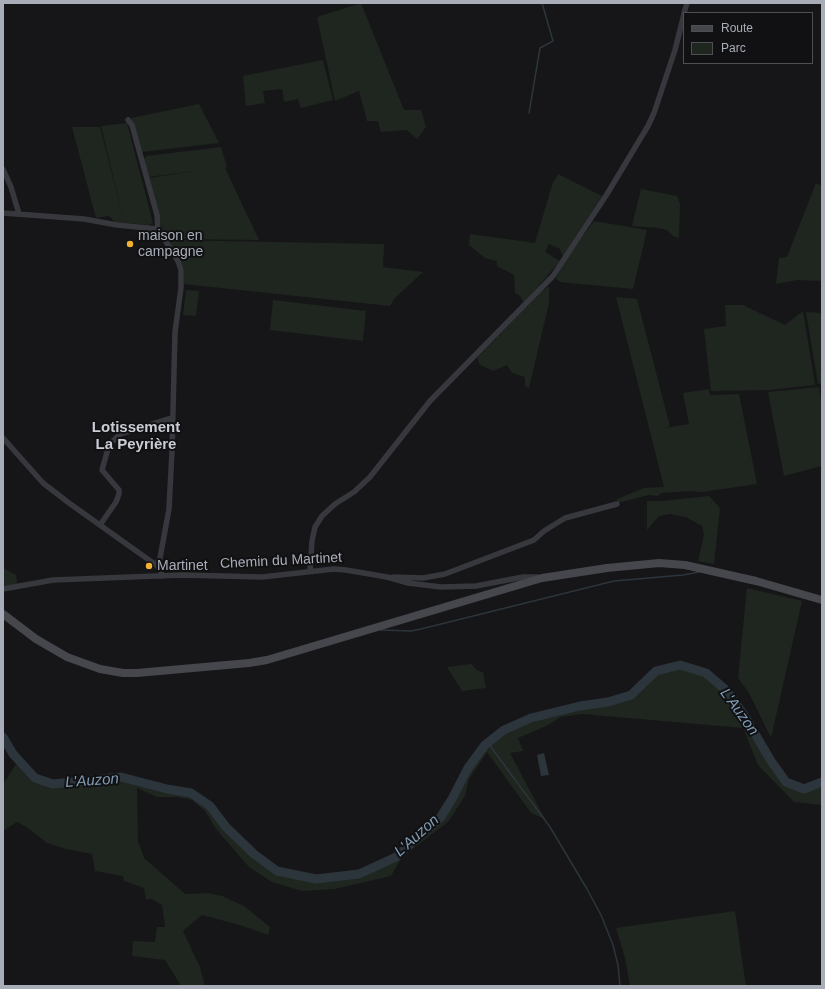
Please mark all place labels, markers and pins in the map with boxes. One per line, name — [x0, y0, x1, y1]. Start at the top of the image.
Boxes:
place label: maison en campagne — [138, 228, 203, 260]
marker: maison en campagne — [125, 239, 135, 249]
place label: Martinet — [157, 558, 208, 574]
marker: Martinet — [144, 561, 154, 571]

